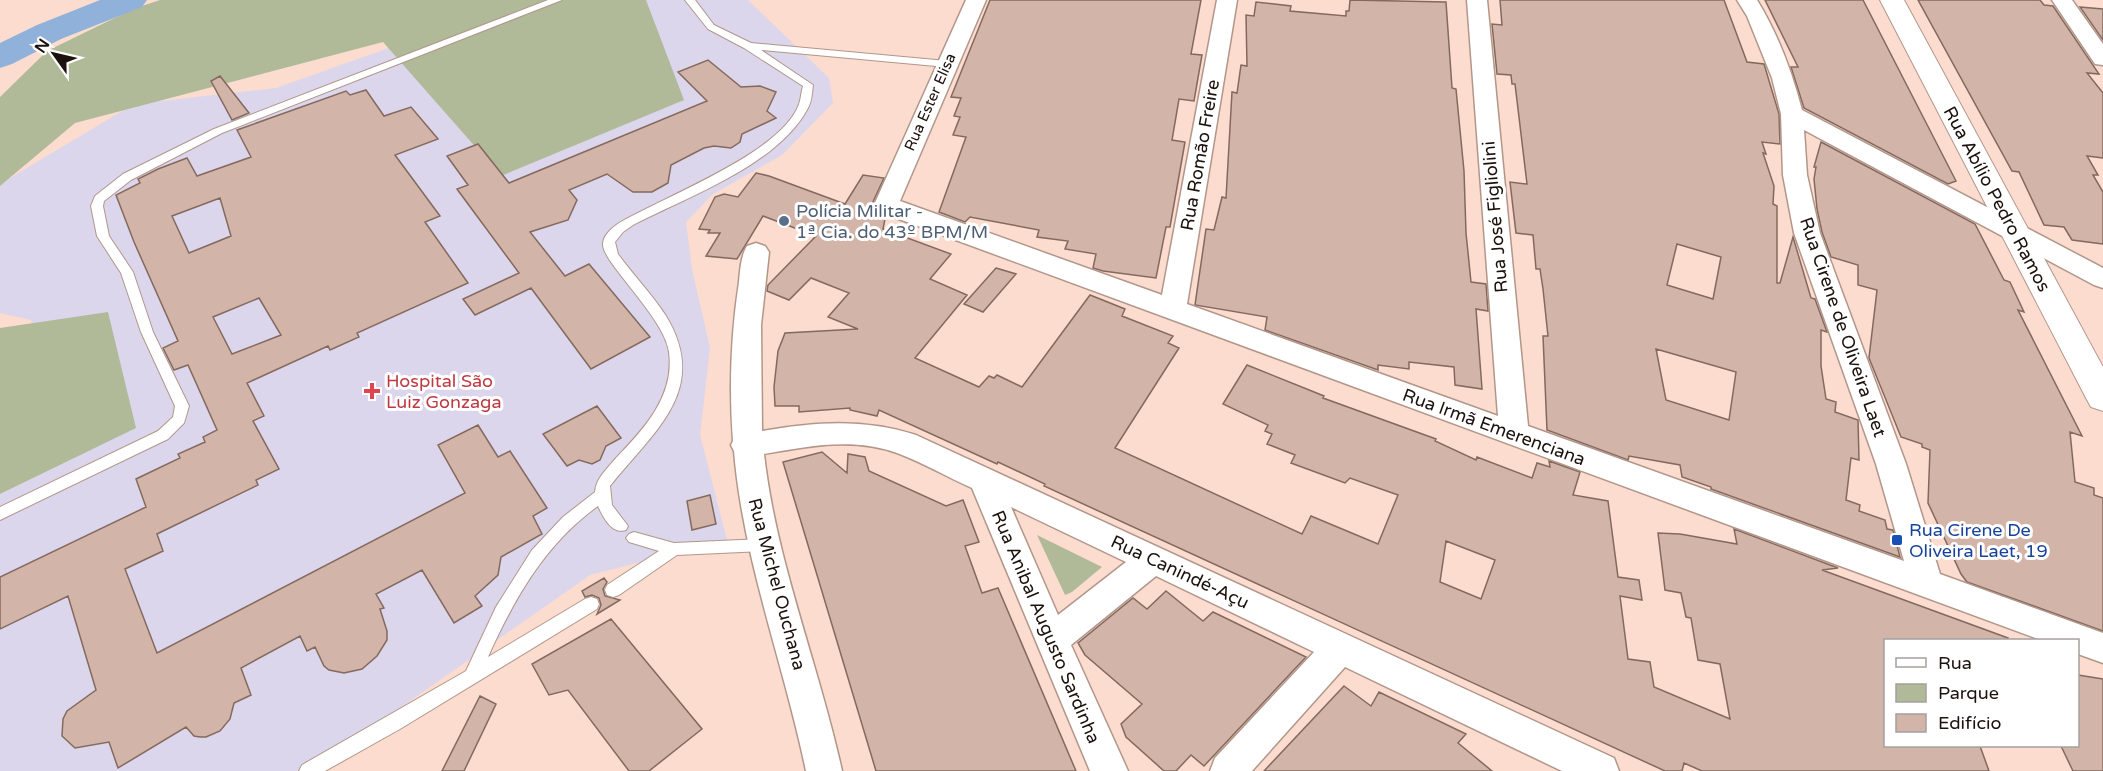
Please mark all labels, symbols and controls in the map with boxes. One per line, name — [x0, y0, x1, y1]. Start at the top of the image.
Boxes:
north arrow — [24, 24, 84, 84]
text: N — [31, 35, 54, 57]
street label: Rua Ester Elisa — [900, 50, 960, 154]
street label: Rua Romão Freire — [1176, 78, 1224, 232]
street label: Rua Abílio Pedro Ramos — [1939, 102, 2055, 296]
street label: Rua José Figliolini — [1477, 140, 1513, 294]
place label: Polícia Militar - 1ª Cia. do 43º BPM/M — [796, 200, 988, 243]
marker: Polícia Militar - 1ª Cia. do 43º BPM/M — [777, 214, 791, 228]
street label: Rua Cirene de Oliveira Laet — [1795, 214, 1891, 440]
place label: Hospital São Luiz Gonzaga — [386, 370, 502, 413]
marker: Hospital São Luiz Gonzaga — [363, 382, 381, 400]
street label: Rua Irmã Emerenciana — [1400, 384, 1588, 470]
street label: Rua Michel Ouchana — [743, 495, 811, 673]
street label: Rua Anibal Augusto Sardinha — [987, 507, 1105, 747]
place label: Rua Cirene De Oliveira Laet, 19 — [1909, 519, 2048, 562]
street label: Rua Canindé-Açu — [1107, 530, 1253, 614]
marker: Rua Cirene De Oliveira Laet, 19 — [1890, 533, 1904, 547]
legend — [1884, 639, 2079, 747]
text: Rua — [1938, 652, 1972, 674]
text: Parque — [1938, 682, 1999, 704]
text: Edifício — [1938, 712, 2002, 734]

